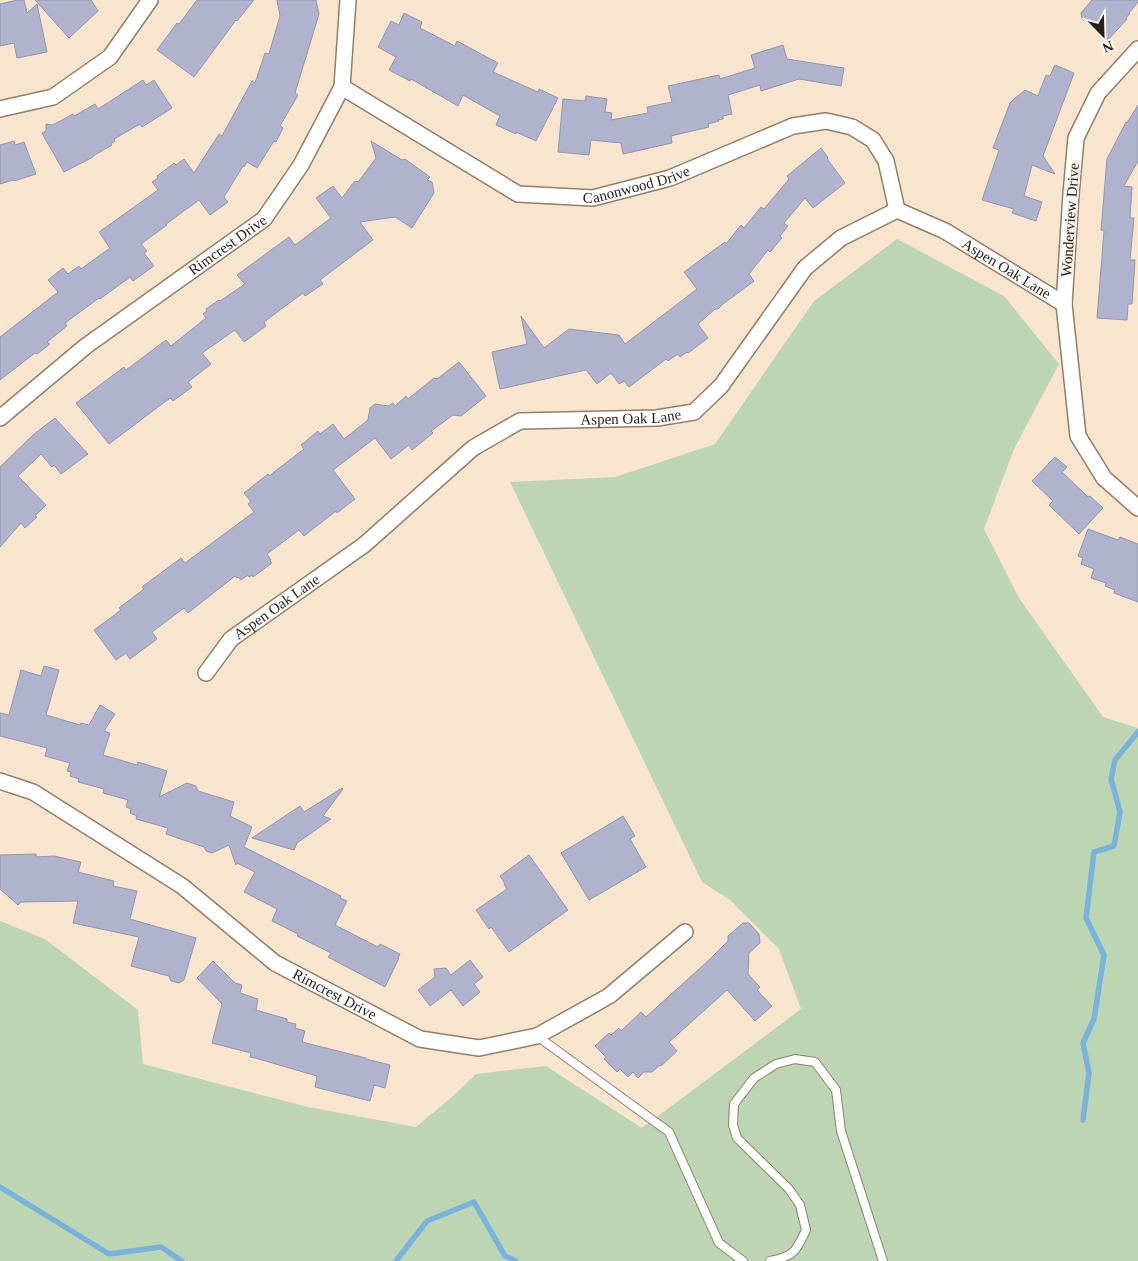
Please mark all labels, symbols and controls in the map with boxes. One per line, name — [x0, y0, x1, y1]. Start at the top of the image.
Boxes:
north arrow — [1078, 10, 1128, 60]
text: N — [1100, 38, 1115, 55]
street label: Canonwood Drive — [582, 162, 692, 206]
street label: Wonderview Drive — [1058, 162, 1082, 278]
street label: Rimcrest Drive — [185, 212, 270, 278]
street label: Aspen Oak Lane — [959, 236, 1054, 302]
street label: Aspen Oak Lane — [580, 406, 683, 428]
street label: Aspen Oak Lane — [231, 571, 323, 642]
street label: Rimcrest Drive — [290, 966, 379, 1023]

